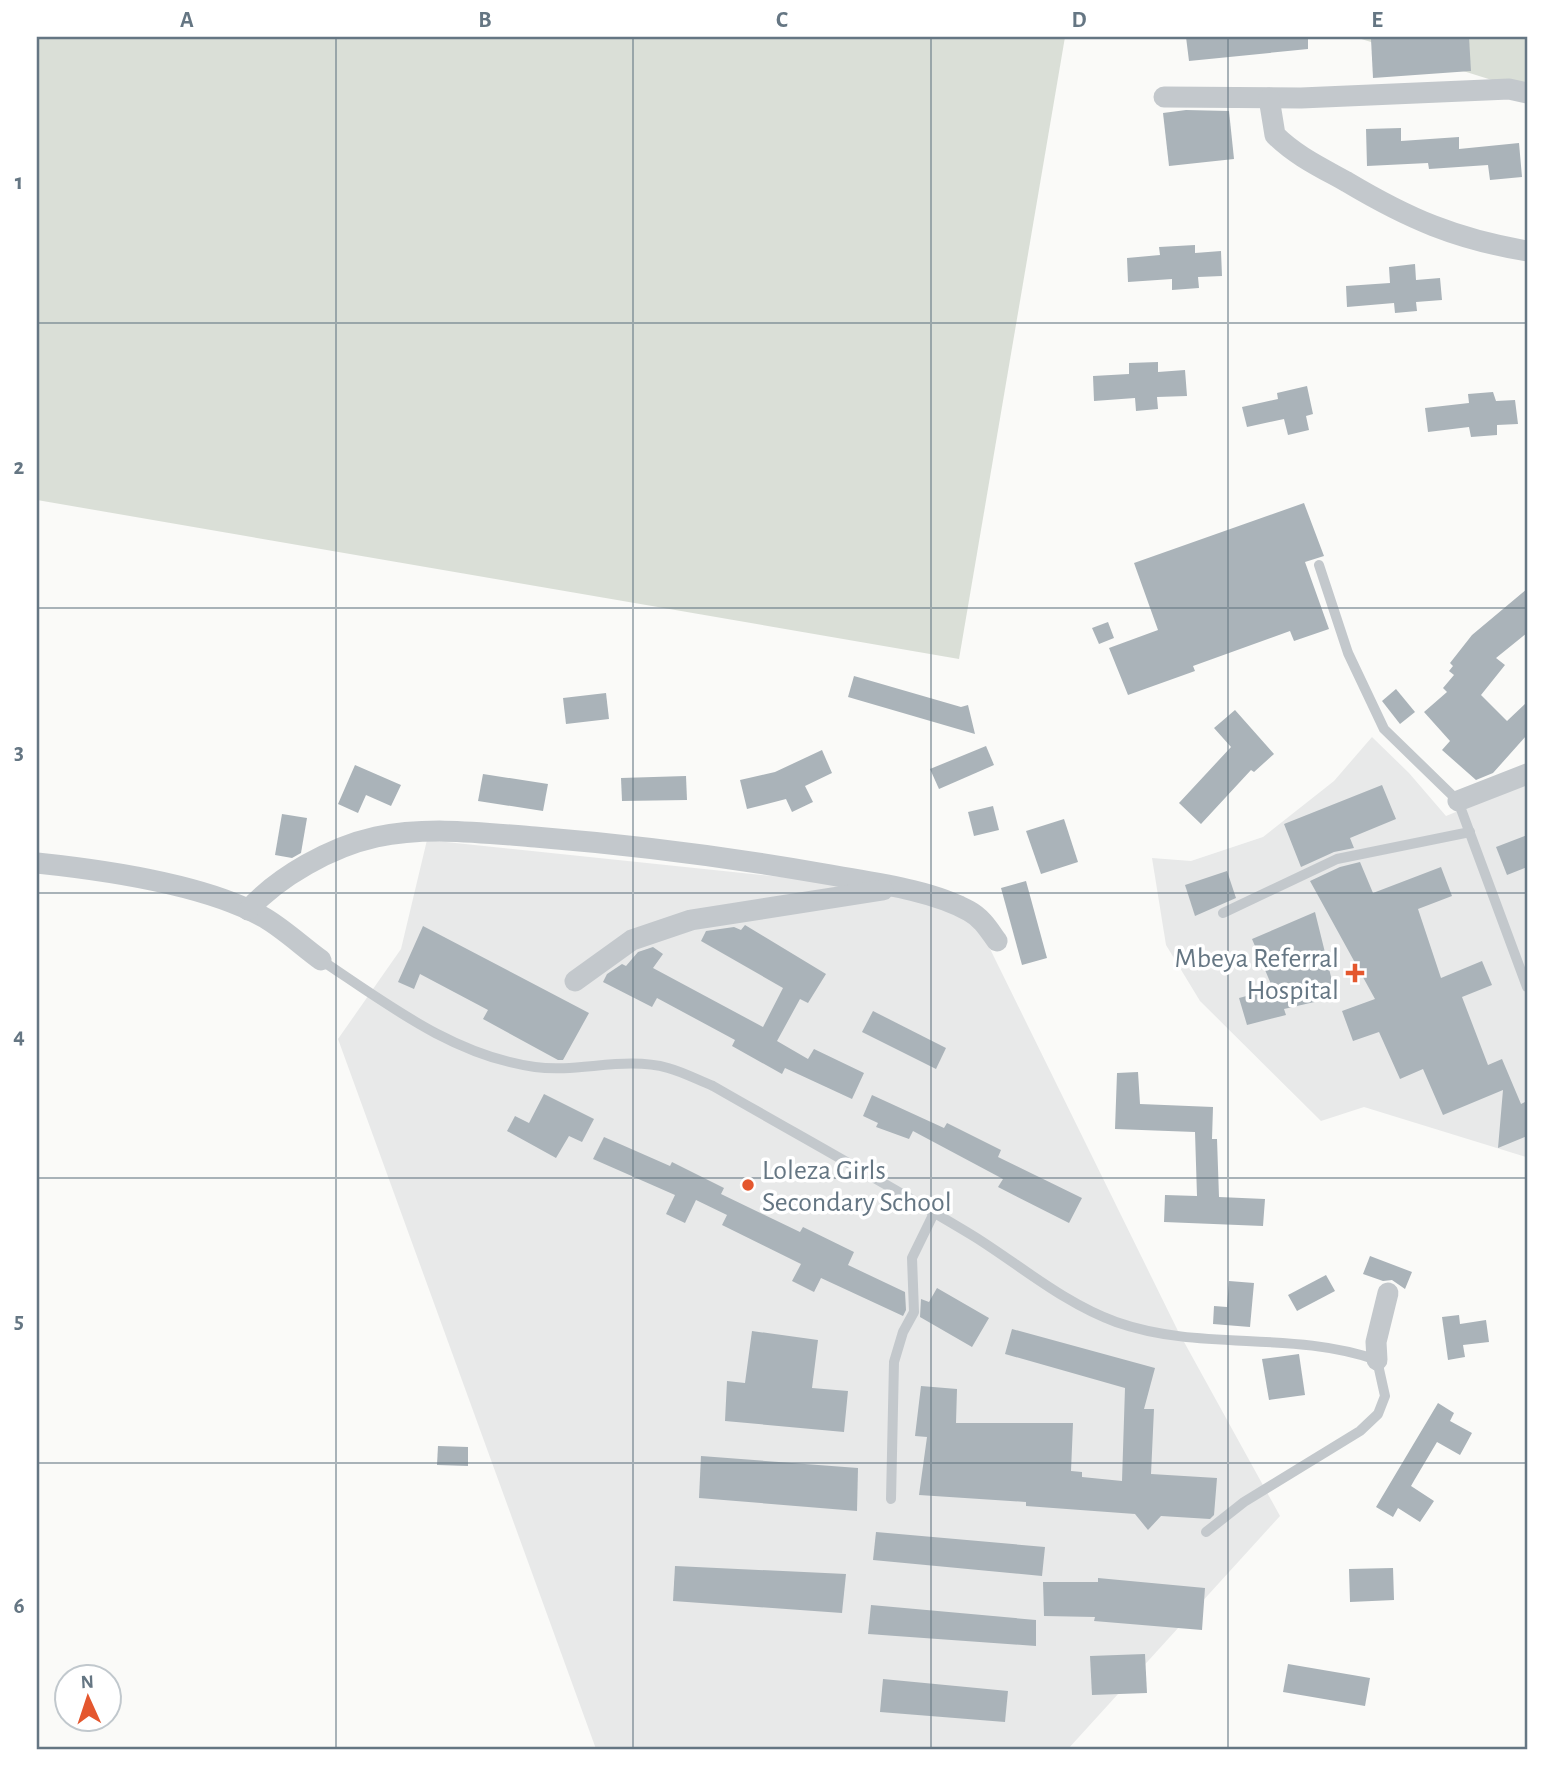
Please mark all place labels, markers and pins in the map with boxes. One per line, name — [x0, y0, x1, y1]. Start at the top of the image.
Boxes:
place label: Mbeya Referral Hospital — [1175, 945, 1339, 1005]
marker: Mbeya Referral Hospital — [1345, 963, 1365, 983]
place label: Loleza Girls Secondary School — [762, 1157, 952, 1217]
marker: Loleza Girls Secondary School — [740, 1177, 756, 1193]

